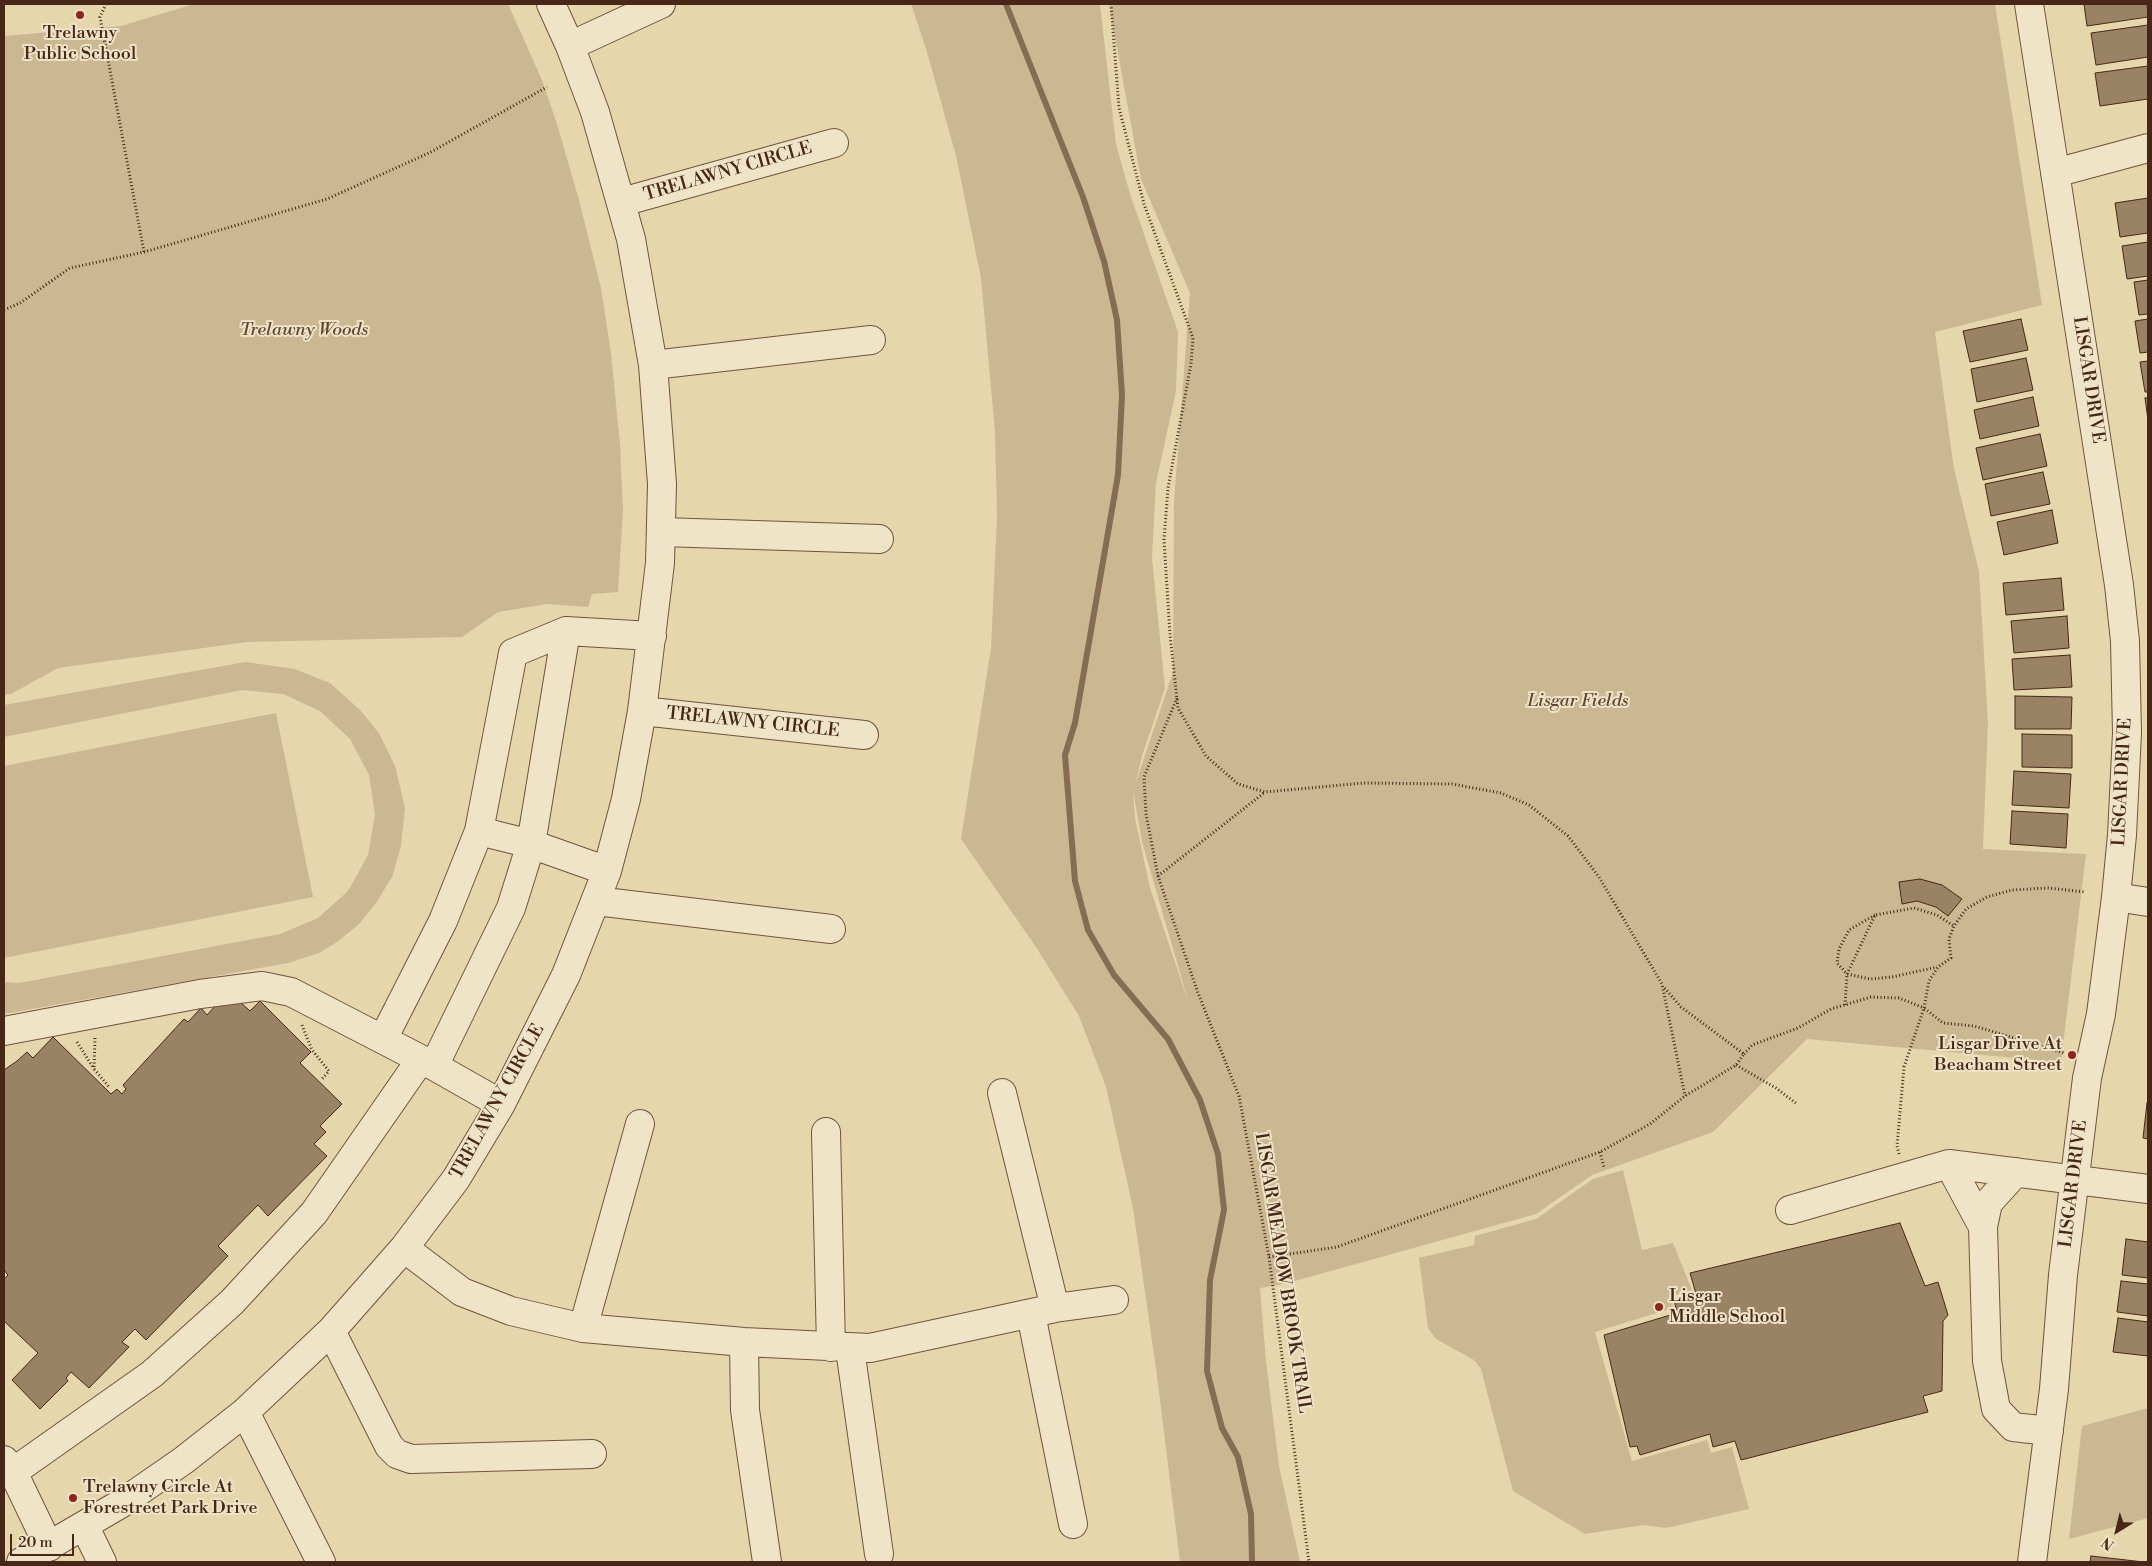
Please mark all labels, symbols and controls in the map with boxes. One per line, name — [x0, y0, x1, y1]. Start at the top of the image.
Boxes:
marker: Trelawny Public School — [74, 9, 86, 21]
place label: Trelawny Public School — [24, 23, 136, 66]
street label: TRELAWNY CIRCLE — [641, 138, 815, 206]
street label: LISGAR DRIVE — [2067, 315, 2109, 445]
park label: Trelawny Woods — [240, 320, 368, 342]
park label: Lisgar Fields — [1528, 691, 1628, 713]
street label: TRELAWNY CIRCLE — [665, 703, 841, 743]
street label: LISGAR DRIVE — [2109, 717, 2137, 847]
street label: TRELAWNY CIRCLE — [446, 1021, 550, 1183]
place label: Lisgar Drive At Beacham Street — [1934, 1034, 2062, 1076]
marker: Lisgar Drive At Beacham Street — [2066, 1049, 2078, 1061]
street label: LISGAR DRIVE — [2055, 1119, 2093, 1249]
street label: LISGAR MEADOW BROOK TRAIL — [1249, 1131, 1315, 1415]
place label: Lisgar Middle School — [1669, 1286, 1785, 1328]
marker: Lisgar Middle School — [1653, 1301, 1665, 1313]
place label: Trelawny Circle At Forestreet Park Drive — [83, 1477, 258, 1520]
marker: Trelawny Circle At Forestreet Park Drive — [67, 1492, 79, 1504]
north arrow — [2092, 1506, 2142, 1556]
scale bar — [12, 1524, 76, 1556]
text: 20 m — [18, 1533, 53, 1552]
text: N — [2098, 1533, 2118, 1554]

